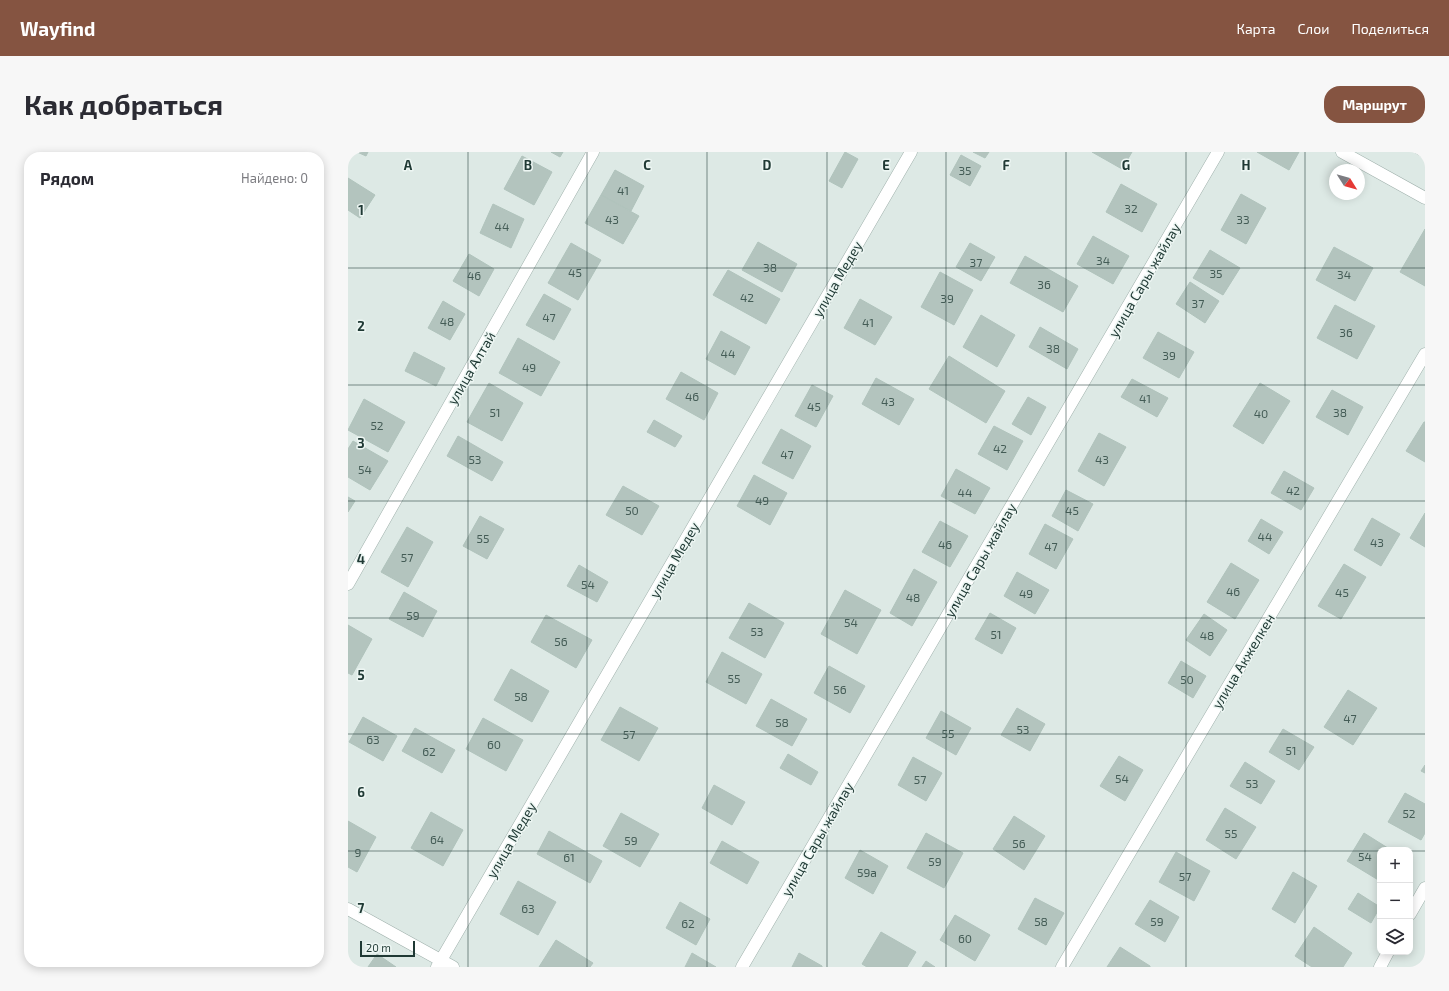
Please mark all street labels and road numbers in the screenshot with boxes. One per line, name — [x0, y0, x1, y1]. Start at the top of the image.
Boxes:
street label: улица Сары жайлау — [1104, 219, 1184, 340]
street label: улица Медеу — [808, 237, 866, 320]
street label: улица Алтай — [443, 328, 499, 408]
street label: улица Сары жайлау — [940, 499, 1020, 620]
street label: улица Медеу — [645, 518, 703, 601]
street label: улица Акжелкен — [1208, 610, 1278, 712]
street label: улица Сары жайлау — [777, 778, 857, 899]
street label: улица Медеу — [482, 798, 540, 881]

